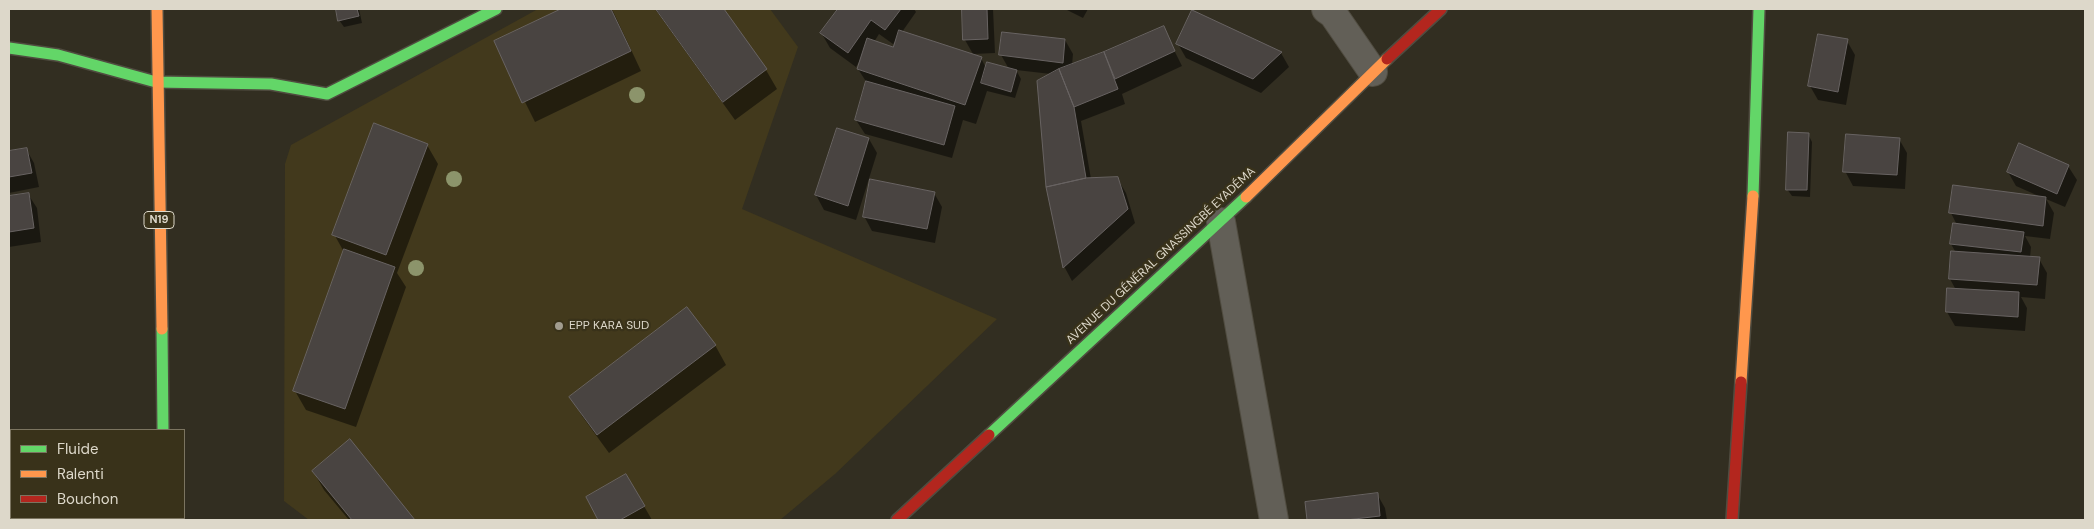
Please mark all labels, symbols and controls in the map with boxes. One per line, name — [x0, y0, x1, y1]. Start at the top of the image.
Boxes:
street label: AVENUE DU GÉNÉRAL GNASSINGBÉ EYADÉMA — [1063, 164, 1259, 348]
road number: N19 — [144, 212, 174, 228]
place label: EPP KARA SUD — [569, 319, 649, 333]
marker: EPP KARA SUD — [553, 320, 565, 332]
legend — [10, 429, 185, 519]
text: Fluide — [57, 439, 99, 459]
text: Ralenti — [57, 464, 104, 484]
text: Bouchon — [57, 489, 118, 509]

